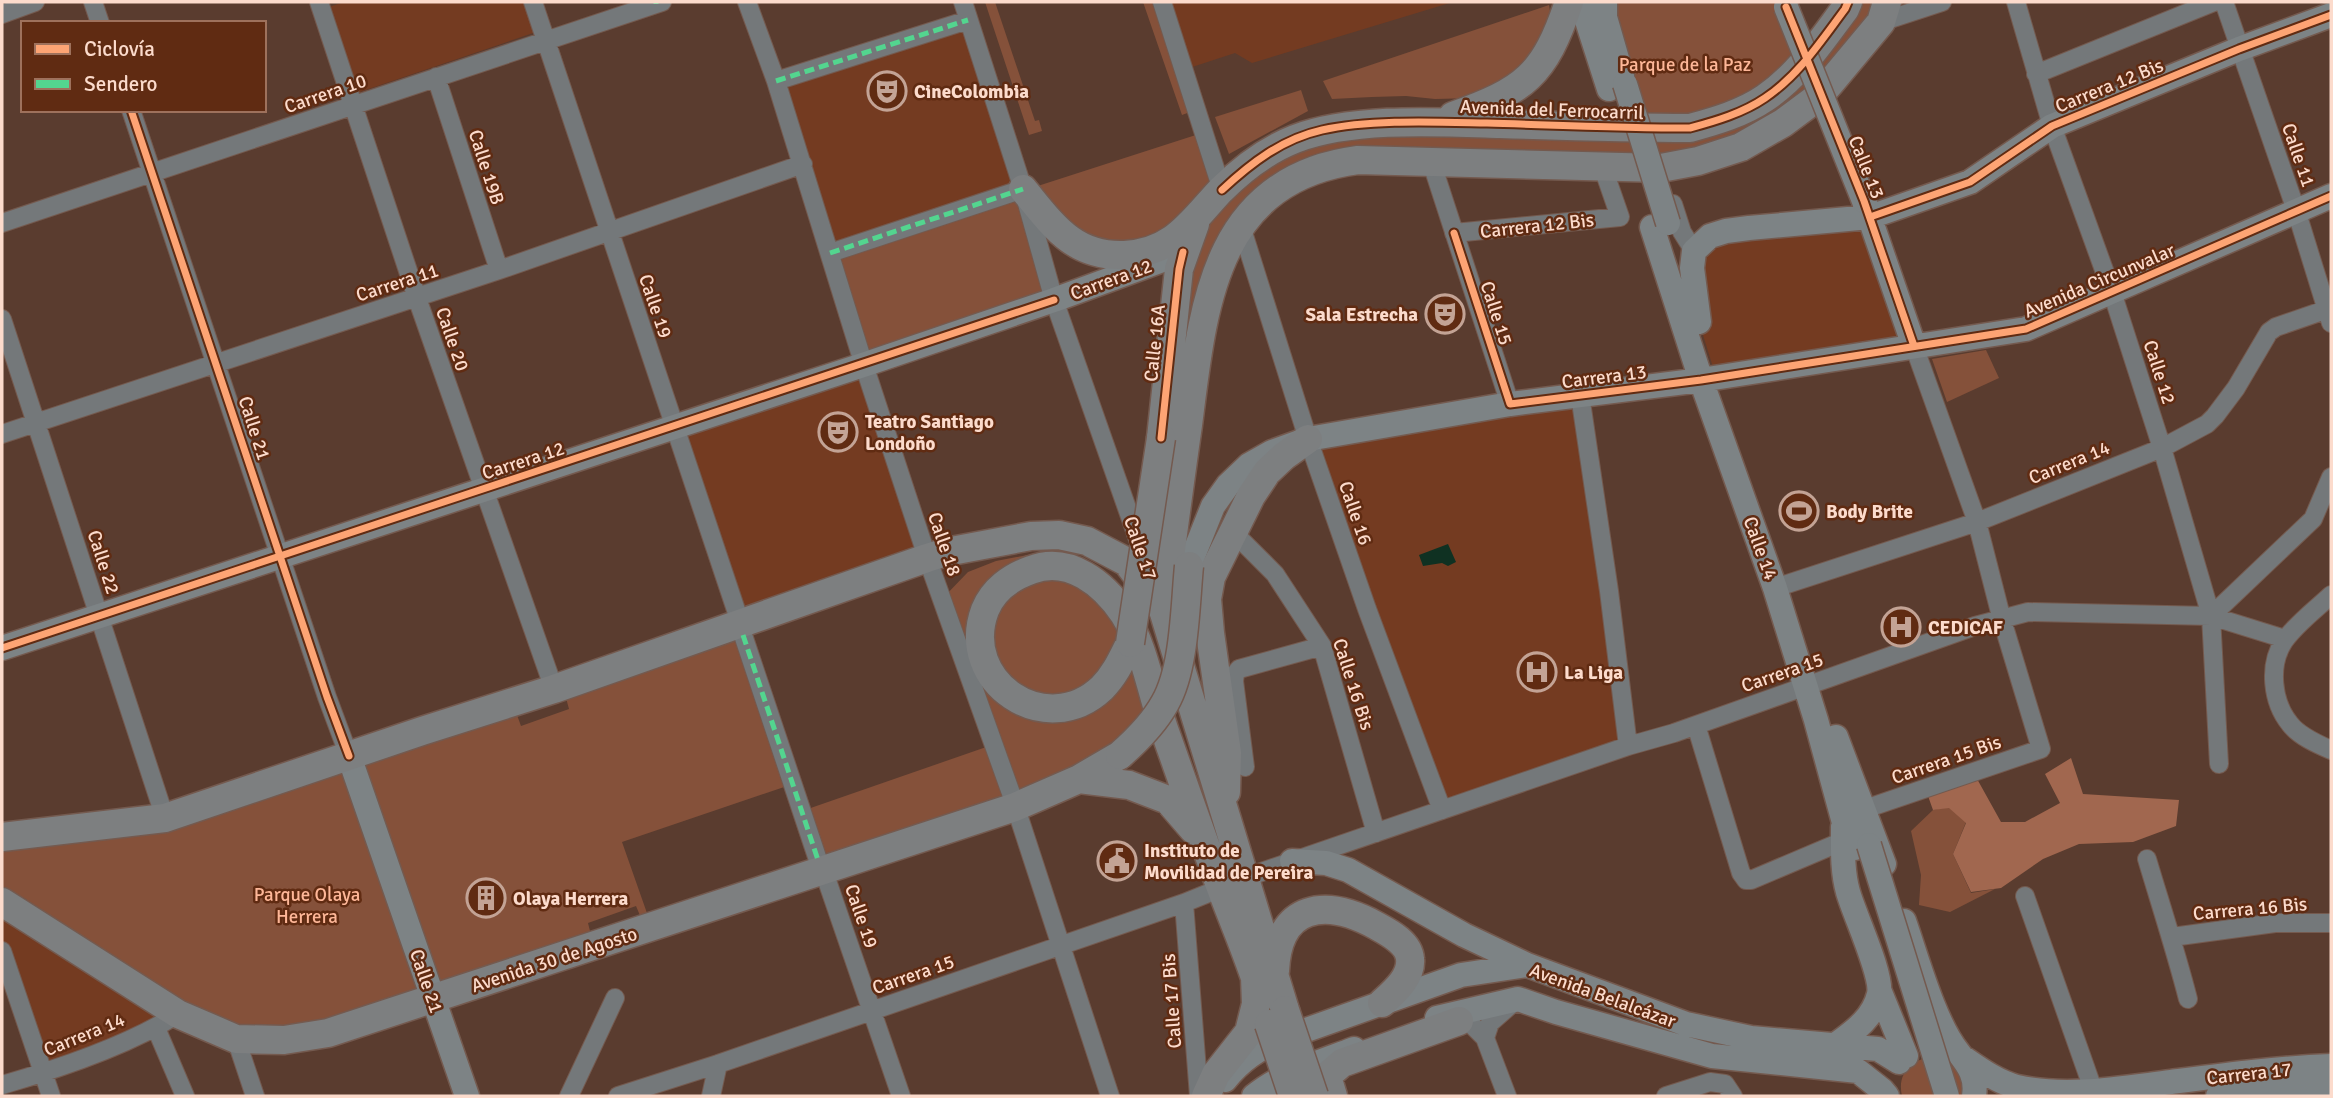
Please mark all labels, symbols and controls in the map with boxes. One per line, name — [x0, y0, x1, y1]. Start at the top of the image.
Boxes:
legend — [21, 21, 266, 112]
text: Ciclovía — [84, 36, 155, 62]
park label: Parque de la Paz — [1619, 53, 1751, 77]
street label: Carrera 12 Bis — [2052, 53, 2167, 118]
street label: Carrera 10 — [281, 69, 370, 119]
theatre icon: CineColombia — [866, 70, 908, 112]
text: Sendero — [84, 71, 158, 97]
place label: CineColombia — [914, 80, 1029, 104]
street label: Avenida del Ferrocarril — [1460, 95, 1644, 125]
street label: Calle 11 — [2276, 120, 2320, 190]
street label: Calle 19B — [463, 127, 509, 208]
street label: Calle 13 — [1843, 132, 1890, 202]
street label: Carrera 12 Bis — [1479, 208, 1595, 244]
street label: Avenida Circunvalar — [2020, 238, 2179, 324]
street label: Carrera 12 — [1067, 254, 1156, 306]
street label: Carrera 11 — [353, 258, 442, 308]
street label: Calle 19 — [633, 271, 677, 341]
street label: Calle 15 — [1474, 278, 1518, 348]
theatre icon: Sala Estrecha — [1424, 293, 1466, 335]
street label: Calle 16A — [1139, 303, 1171, 383]
place label: Sala Estrecha — [1306, 303, 1418, 327]
street label: Calle 20 — [430, 304, 474, 374]
street label: Calle 12 — [2137, 337, 2181, 407]
street label: Carrera 13 — [1560, 360, 1648, 394]
street label: Calle 21 — [232, 393, 276, 463]
place label: Teatro Santiago Londoño — [865, 410, 994, 456]
theatre icon: Teatro Santiago Londoño — [817, 411, 859, 453]
street label: Carrera 12 — [479, 436, 568, 486]
street label: Carrera 14 — [2025, 436, 2113, 490]
street label: Calle 16 — [1333, 478, 1377, 548]
sports icon: Body Brite — [1778, 490, 1820, 532]
place label: Body Brite — [1826, 500, 1913, 524]
street label: Calle 18 — [922, 509, 966, 579]
street label: Calle 17 — [1118, 513, 1162, 583]
street label: Calle 14 — [1738, 513, 1783, 583]
street label: Calle 22 — [81, 527, 125, 597]
hospital icon: CEDICAF — [1880, 606, 1922, 648]
place label: CEDICAF — [1928, 616, 2003, 640]
street label: Calle 16 Bis — [1327, 635, 1379, 733]
street label: Carrera 15 — [1738, 648, 1827, 698]
hospital icon: La Liga — [1516, 651, 1558, 693]
place label: La Liga — [1564, 661, 1623, 685]
street label: Carrera 15 Bis — [1888, 730, 2004, 790]
place label: Instituto de Movilidad de Pereira — [1144, 839, 1313, 885]
public building icon: Instituto de Movilidad de Pereira — [1096, 840, 1138, 882]
building icon: Olaya Herrera — [465, 877, 507, 919]
street label: Calle 19 — [839, 881, 883, 951]
park label: Parque Olaya Herrera — [254, 883, 360, 929]
place label: Olaya Herrera — [513, 887, 628, 911]
street label: Carrera 16 Bis — [2192, 892, 2308, 926]
street label: Avenida 30 de Agosto — [468, 922, 640, 998]
street label: Calle 21 — [404, 946, 448, 1016]
street label: Carrera 15 — [869, 950, 958, 1000]
street label: Calle 17 Bis — [1157, 953, 1187, 1049]
street label: Avenida Belalcázar — [1526, 958, 1679, 1034]
street label: Carrera 14 — [40, 1008, 128, 1062]
street label: Carrera 17 — [2205, 1058, 2293, 1090]

